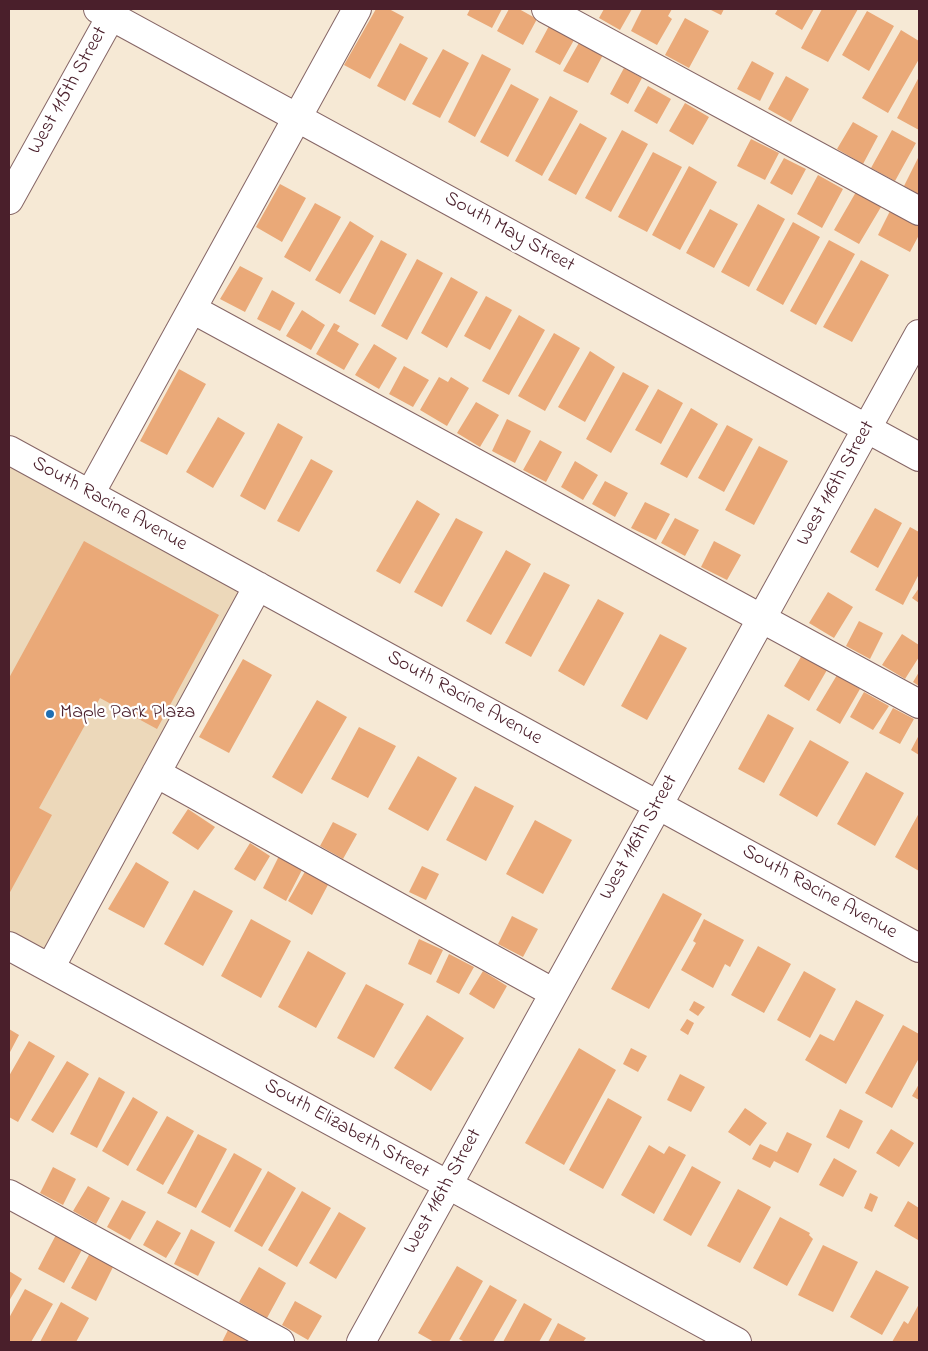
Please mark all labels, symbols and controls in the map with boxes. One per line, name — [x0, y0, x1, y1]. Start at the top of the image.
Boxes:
street label: West 115th Street — [24, 23, 114, 159]
street label: South May Street — [440, 187, 578, 279]
street label: West 116th Street — [793, 417, 881, 551]
street label: South Racine Avenue — [27, 452, 191, 558]
street label: South Racine Avenue — [382, 646, 546, 752]
place label: Maple Park Plaza — [60, 702, 195, 726]
marker: Maple Park Plaza — [44, 708, 56, 720]
street label: West 116th Street — [596, 771, 684, 905]
street label: South Racine Avenue — [737, 840, 901, 946]
street label: South Elizabeth Street — [259, 1075, 433, 1185]
street label: West 116th Street — [400, 1125, 488, 1259]

